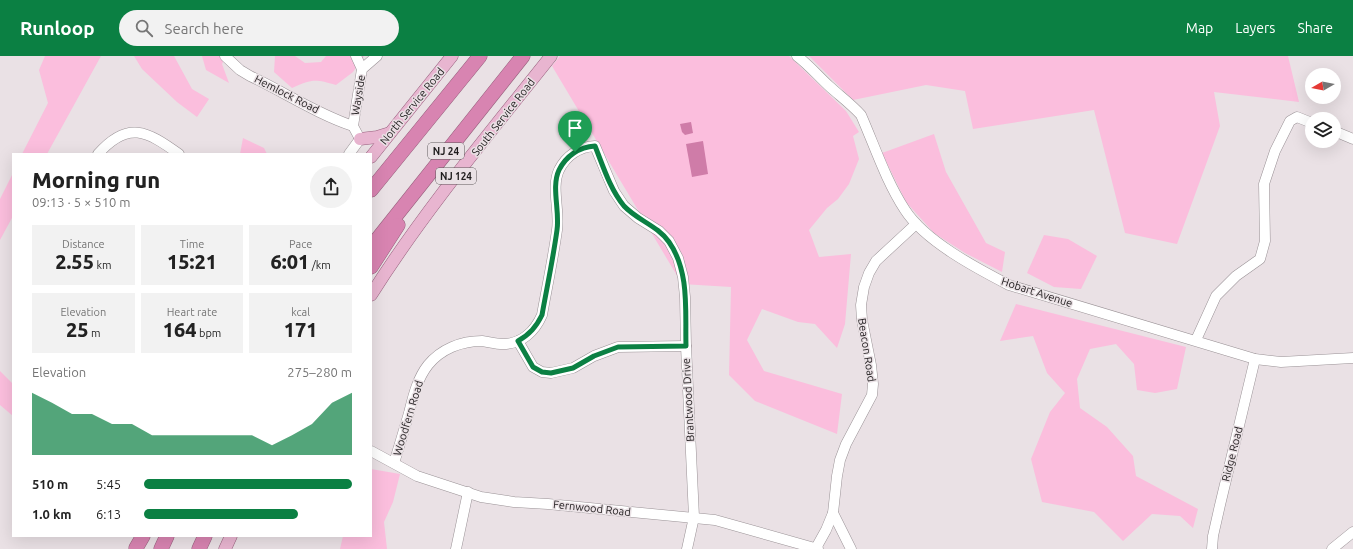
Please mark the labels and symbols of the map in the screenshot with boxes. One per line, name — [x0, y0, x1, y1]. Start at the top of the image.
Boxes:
street label: North Service Road — [377, 65, 447, 147]
north arrow — [1305, 68, 1341, 104]
street label: Hemlock Road — [253, 73, 321, 115]
street label: Wayside — [349, 74, 367, 116]
street label: South Service Road — [469, 76, 537, 158]
pin — [558, 111, 592, 152]
road number: NJ 24 — [428, 143, 464, 159]
road number: NJ 124 — [436, 168, 476, 184]
street label: Hobart Avenue — [1000, 275, 1074, 309]
street label: Beacon Road — [856, 317, 878, 383]
street label: Brantwood Drive — [680, 358, 696, 442]
street label: Woodfern Road — [391, 379, 425, 457]
street label: Ridge Road — [1219, 425, 1245, 483]
street label: Fernwood Road — [553, 498, 631, 518]

